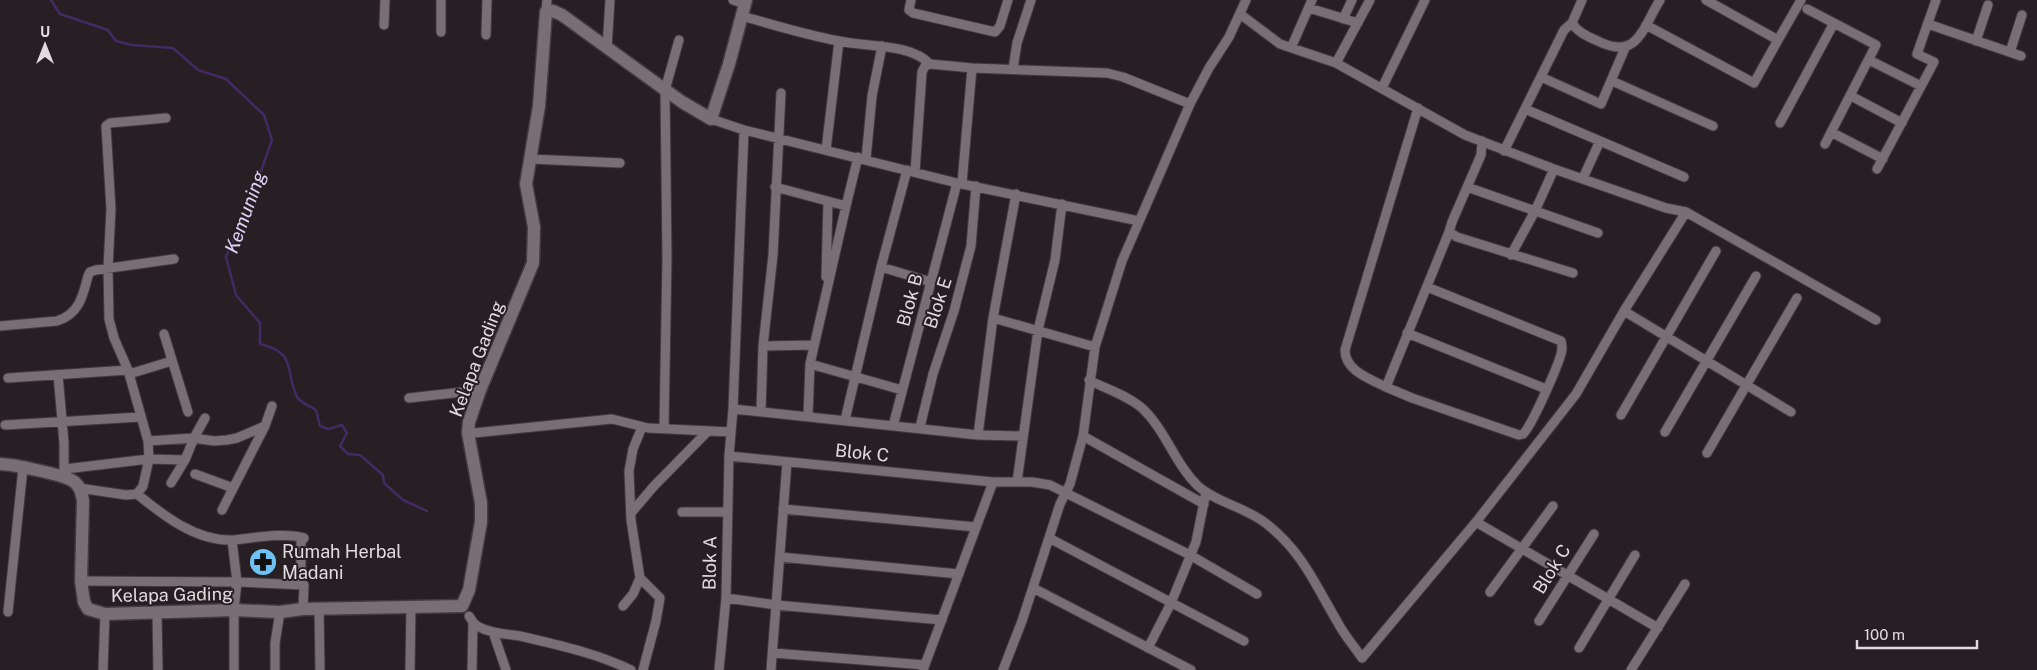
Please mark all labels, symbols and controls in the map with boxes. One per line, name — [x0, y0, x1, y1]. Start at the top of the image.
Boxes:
north arrow — [20, 20, 70, 70]
text: U — [40, 24, 50, 40]
water label: Kemuning — [220, 167, 270, 256]
street label: Blok B — [892, 271, 927, 329]
street label: Blok E — [919, 274, 956, 331]
street label: Kelapa Gading — [445, 298, 508, 420]
street label: Blok C — [834, 439, 890, 466]
street label: Blok A — [699, 535, 720, 590]
street label: Blok C — [1528, 540, 1575, 597]
place label: Rumah Herbal Madani — [282, 541, 402, 583]
pharmacy icon: Rumah Herbal Madani — [248, 547, 278, 577]
street label: Kelapa Gading — [111, 583, 233, 606]
scale bar — [1857, 618, 1977, 650]
text: 100 m — [1864, 626, 1905, 643]

